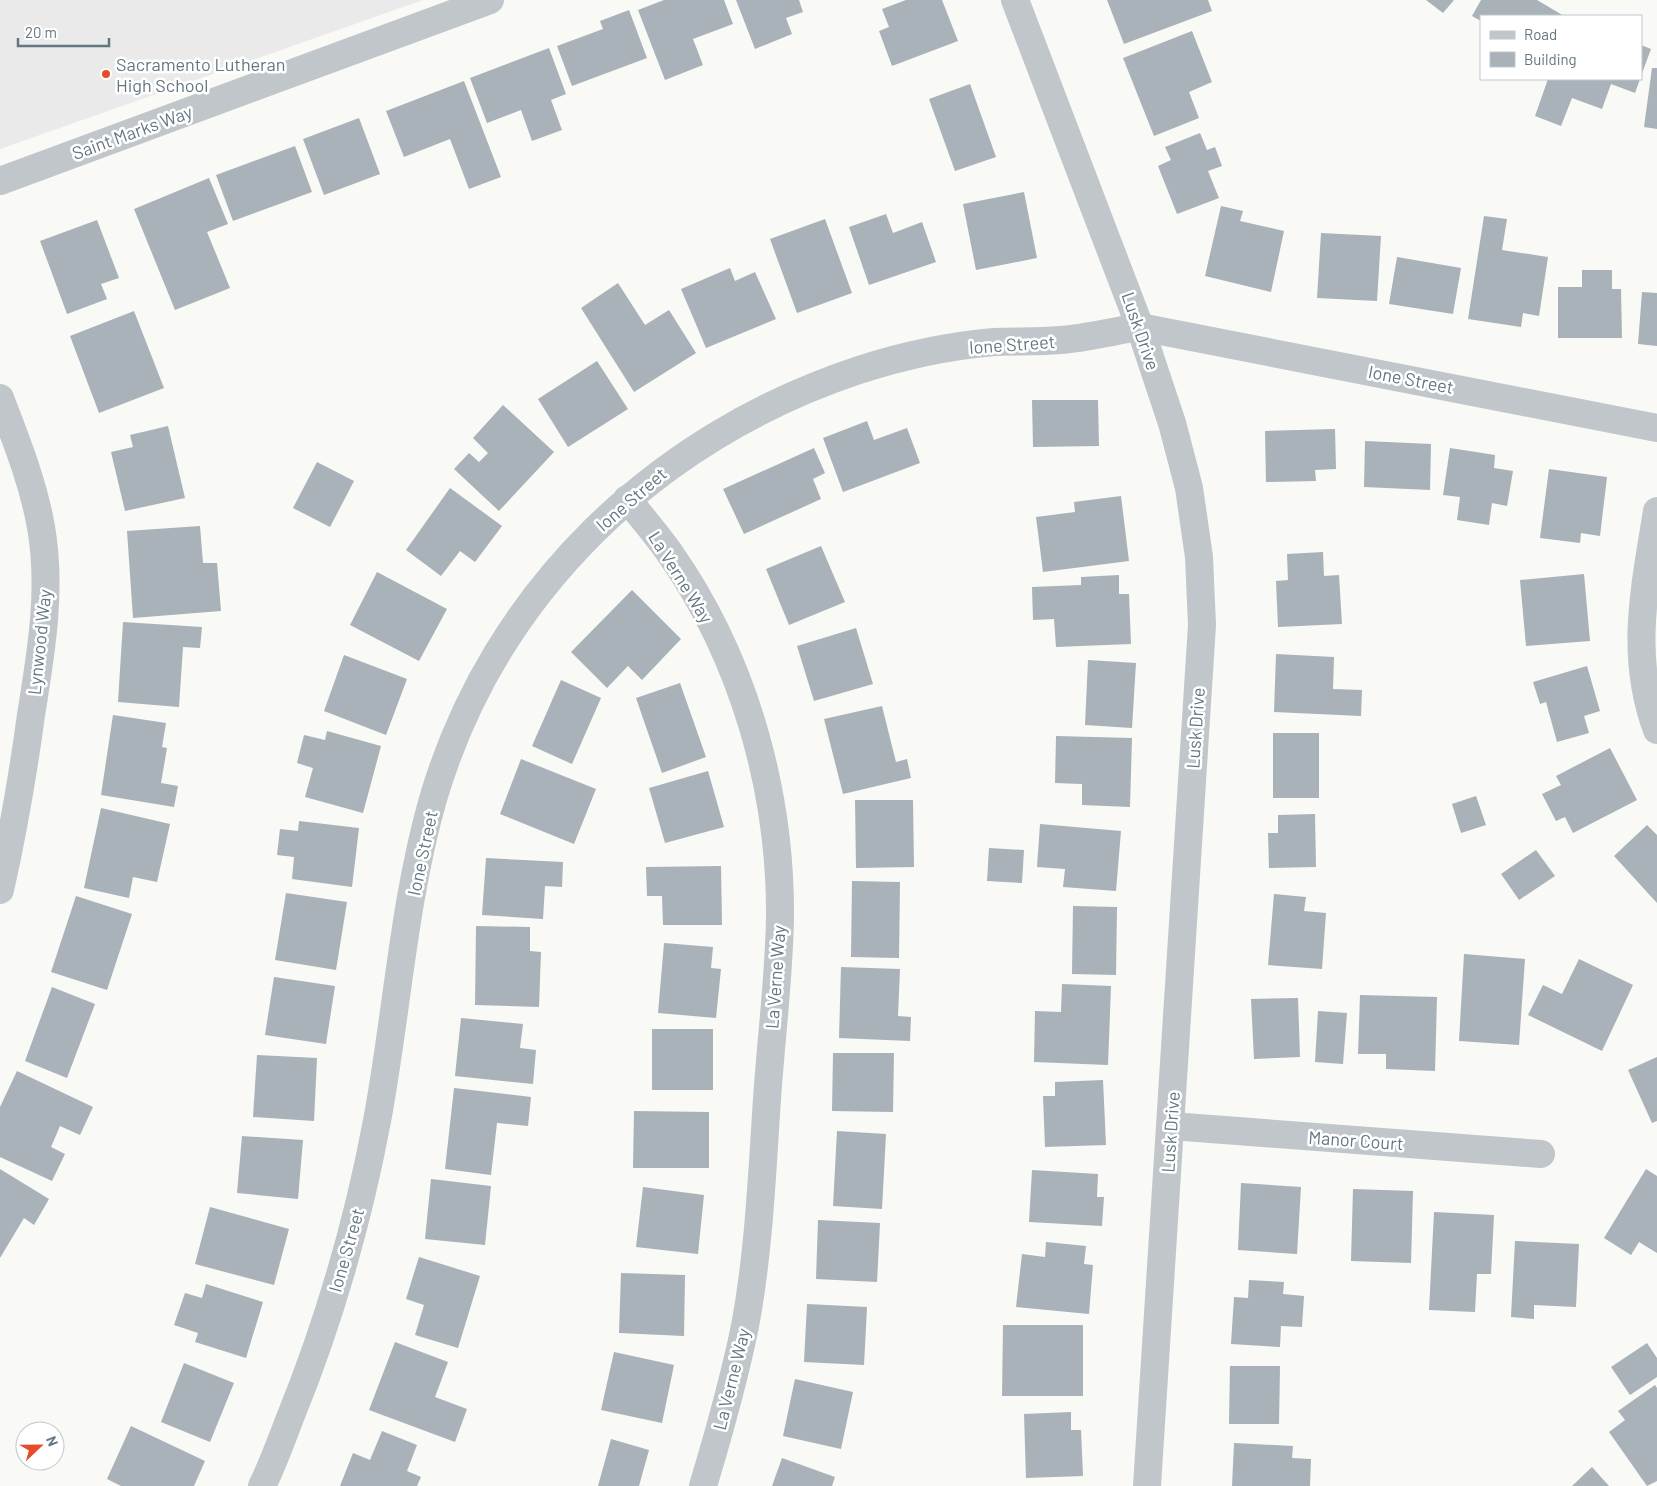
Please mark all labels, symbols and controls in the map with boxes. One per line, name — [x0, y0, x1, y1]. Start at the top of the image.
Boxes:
scale bar — [18, 15, 109, 47]
legend — [1480, 15, 1642, 80]
text: 20 m — [25, 23, 57, 41]
text: Road — [1524, 25, 1557, 43]
text: Building — [1524, 50, 1577, 68]
place label: Sacramento Lutheran High School — [116, 53, 286, 96]
marker: Sacramento Lutheran High School — [100, 68, 112, 80]
street label: Saint Marks Way — [69, 100, 195, 164]
street label: Lusk Drive — [1117, 289, 1165, 373]
street label: Ione Street — [968, 330, 1056, 358]
street label: Ione Street — [1366, 360, 1456, 398]
street label: Ione Street — [591, 462, 671, 536]
street label: La Verne Way — [644, 527, 718, 627]
street label: Lynwood Way — [23, 588, 55, 696]
street label: Lusk Drive — [1181, 687, 1209, 769]
street label: Ione Street — [402, 808, 442, 898]
street label: La Verne Way — [760, 924, 790, 1030]
street label: Lusk Drive — [1156, 1091, 1184, 1173]
street label: Manor Court — [1308, 1126, 1404, 1154]
street label: Ione Street — [324, 1205, 368, 1295]
street label: La Verne Way — [708, 1326, 754, 1432]
north arrow — [15, 1421, 65, 1471]
text: N — [43, 1433, 62, 1448]

